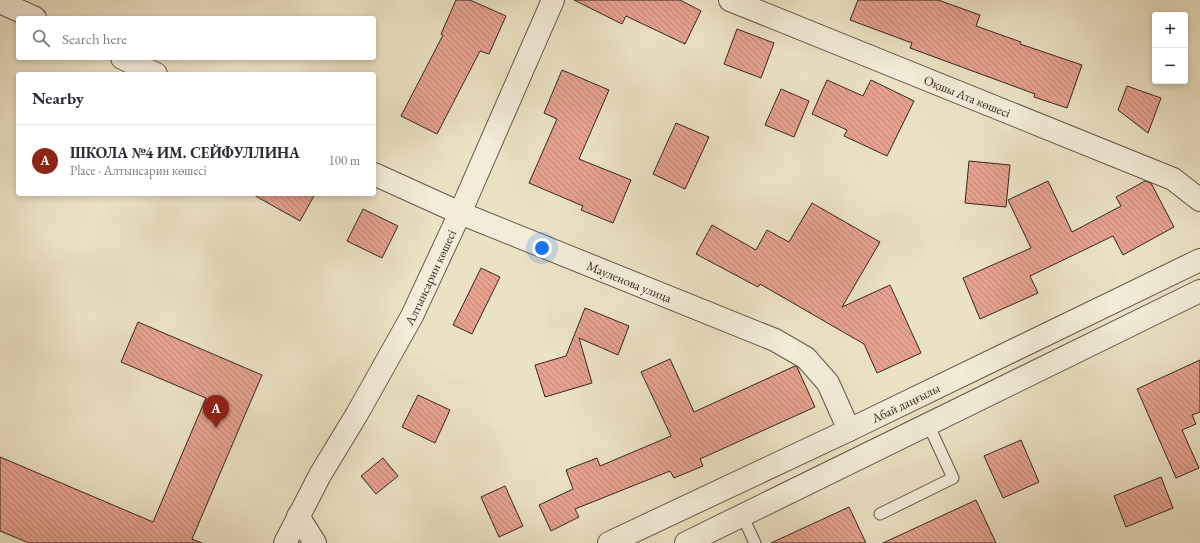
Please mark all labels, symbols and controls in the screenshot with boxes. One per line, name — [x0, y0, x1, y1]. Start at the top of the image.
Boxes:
map controls — [1152, 12, 1188, 84]
button: + — [1152, 12, 1188, 48]
search box — [16, 16, 376, 60]
icon: search — [30, 27, 52, 49]
text: Search here — [62, 29, 127, 48]
button: − — [1152, 48, 1188, 84]
street label: Оқшы Ата көшесі — [921, 71, 1013, 122]
text: Nearby — [32, 87, 84, 109]
text: ШКОЛА №4 ИМ. СЕЙФУЛЛИНА — [70, 143, 300, 162]
text: A — [40, 152, 50, 169]
text: 100 m — [329, 152, 360, 169]
text: Place · Алтынсарин көшесі — [70, 162, 207, 179]
street label: Алтынсарин көшесі — [400, 227, 460, 329]
your location — [532, 238, 552, 258]
street label: Мауленова улица — [584, 257, 675, 307]
street label: Абай даңғылы — [868, 379, 943, 427]
pin: A — [203, 395, 229, 428]

